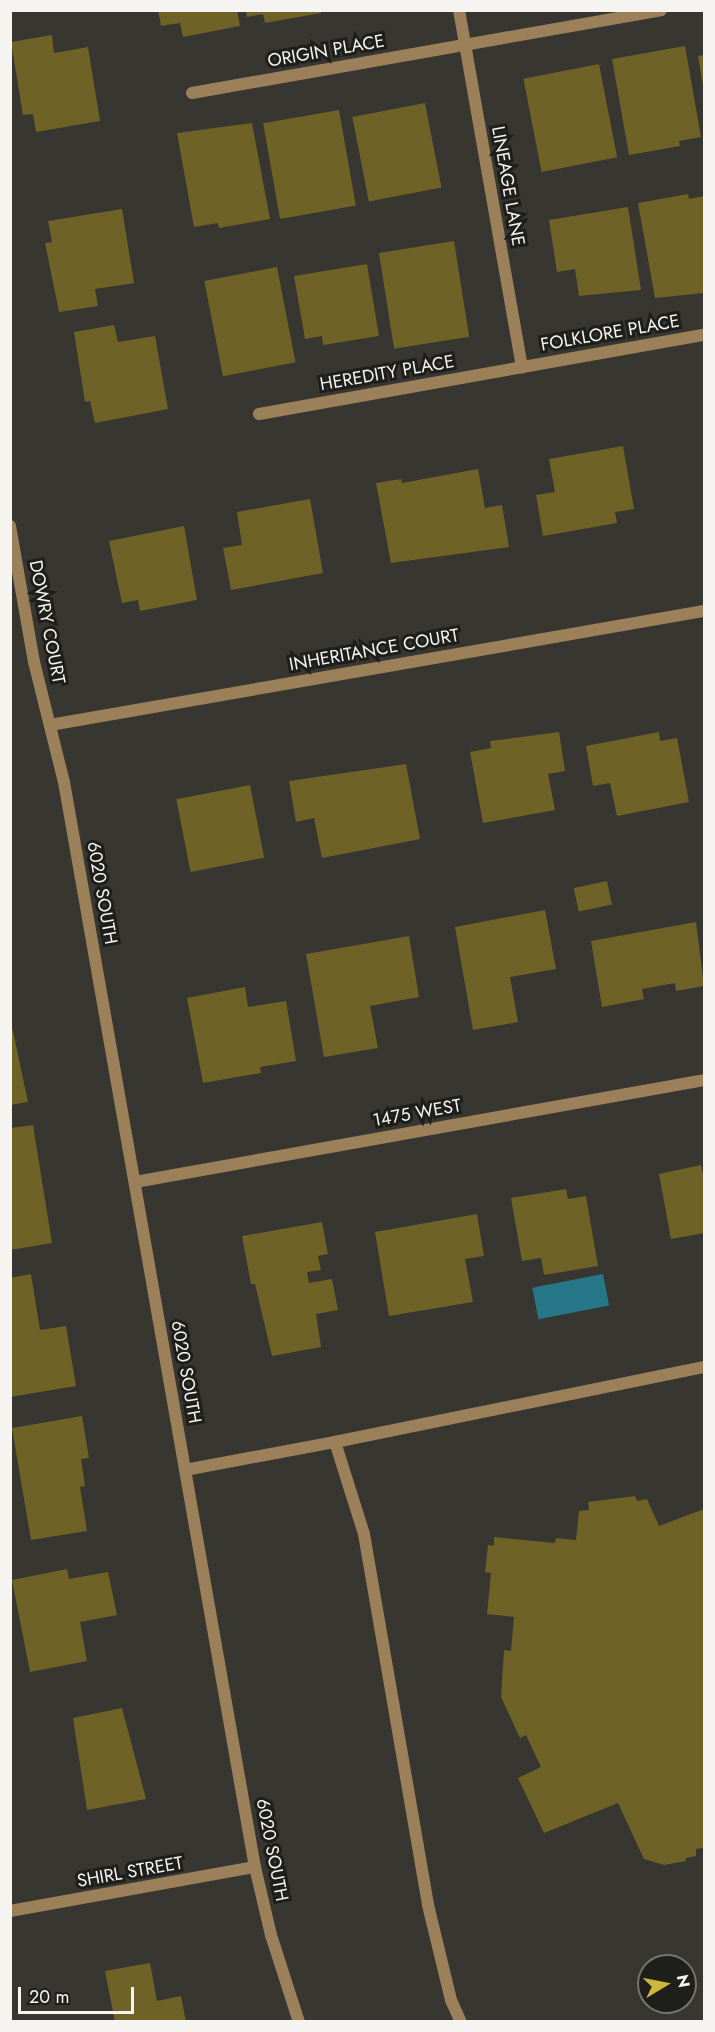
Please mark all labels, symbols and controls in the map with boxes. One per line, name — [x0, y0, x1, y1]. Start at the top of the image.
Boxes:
street label: ORIGIN PLACE — [266, 30, 386, 72]
street label: LINEAGE LANE — [487, 124, 529, 248]
street label: FOLKLORE PLACE — [539, 310, 681, 356]
street label: HEREDITY PLACE — [318, 351, 456, 395]
street label: DOWRY COURT — [24, 558, 70, 686]
street label: INHERITANCE COURT — [287, 624, 461, 676]
street label: 6020 SOUTH — [82, 840, 122, 946]
street label: 1475 WEST — [371, 1095, 463, 1131]
street label: 6020 SOUTH — [166, 1319, 206, 1425]
street label: 6020 SOUTH — [251, 1797, 293, 1903]
street label: SHIRL STREET — [75, 1852, 185, 1892]
north arrow — [637, 1954, 697, 2014]
text: N — [671, 1973, 696, 1989]
scale bar — [21, 1975, 136, 2013]
text: 20 m — [29, 1984, 69, 2010]

